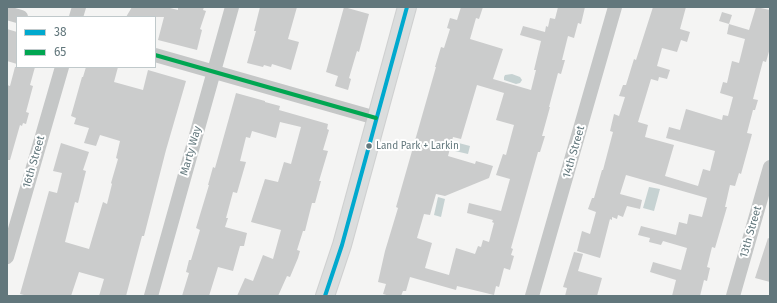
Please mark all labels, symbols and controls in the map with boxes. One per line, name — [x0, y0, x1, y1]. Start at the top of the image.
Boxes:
legend — [16, 16, 156, 68]
text: 38 — [54, 25, 67, 39]
text: 65 — [54, 45, 66, 59]
street label: 14th Street — [560, 124, 588, 180]
street label: Marty Way — [178, 125, 204, 177]
street label: 16th Street — [20, 134, 48, 190]
place label: Land Park + Larkin — [376, 140, 459, 152]
marker: Land Park + Larkin — [364, 141, 374, 151]
street label: 13th Street — [737, 205, 765, 259]

